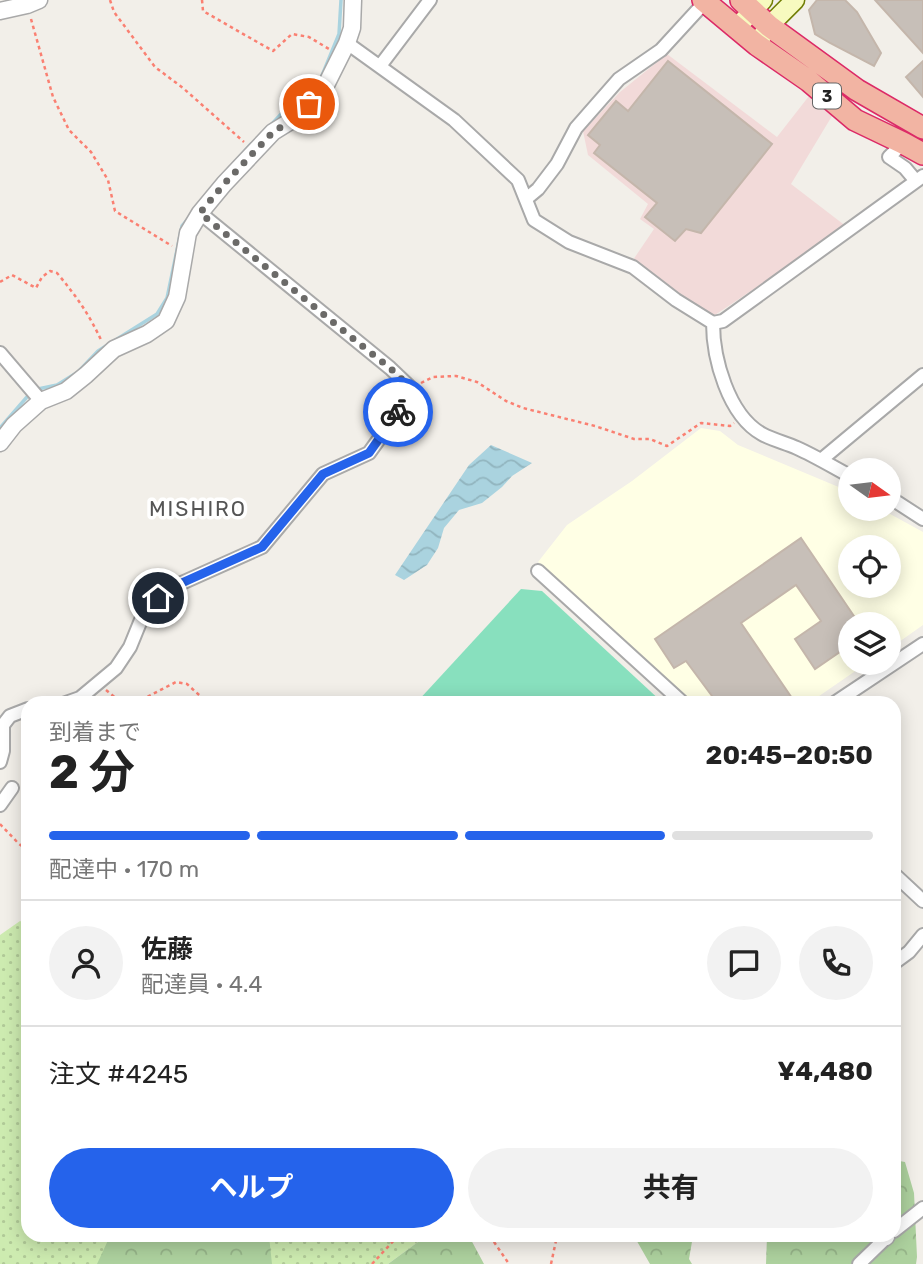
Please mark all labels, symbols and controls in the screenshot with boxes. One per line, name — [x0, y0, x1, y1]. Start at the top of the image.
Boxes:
pin — [279, 74, 339, 134]
road number: 3 — [813, 83, 841, 108]
icon: bag — [290, 85, 328, 123]
courier — [363, 377, 433, 447]
icon: bike — [379, 393, 417, 431]
north arrow — [838, 458, 901, 522]
map controls — [838, 458, 901, 675]
district label: MISHIRO — [149, 496, 247, 521]
button: locate — [838, 535, 901, 598]
pin — [128, 568, 188, 628]
icon: home — [139, 579, 177, 617]
button: layers — [838, 612, 901, 675]
text: 到着まで — [49, 718, 141, 746]
text: 20:45–20:50 — [706, 740, 873, 771]
text: 2 分 — [49, 745, 135, 800]
text: 配達中 · 170 m — [49, 855, 199, 883]
button: person — [49, 926, 123, 1000]
button: chat — [707, 926, 781, 1000]
button: phone — [799, 926, 873, 1000]
text: 佐藤 — [141, 934, 193, 965]
text: 配達員 · 4.4 — [141, 970, 263, 998]
text: ¥4,480 — [777, 1056, 873, 1087]
text: 注文 #4245 — [49, 1059, 188, 1090]
button: ヘルプ — [49, 1148, 454, 1228]
button: 共有 — [468, 1148, 873, 1228]

